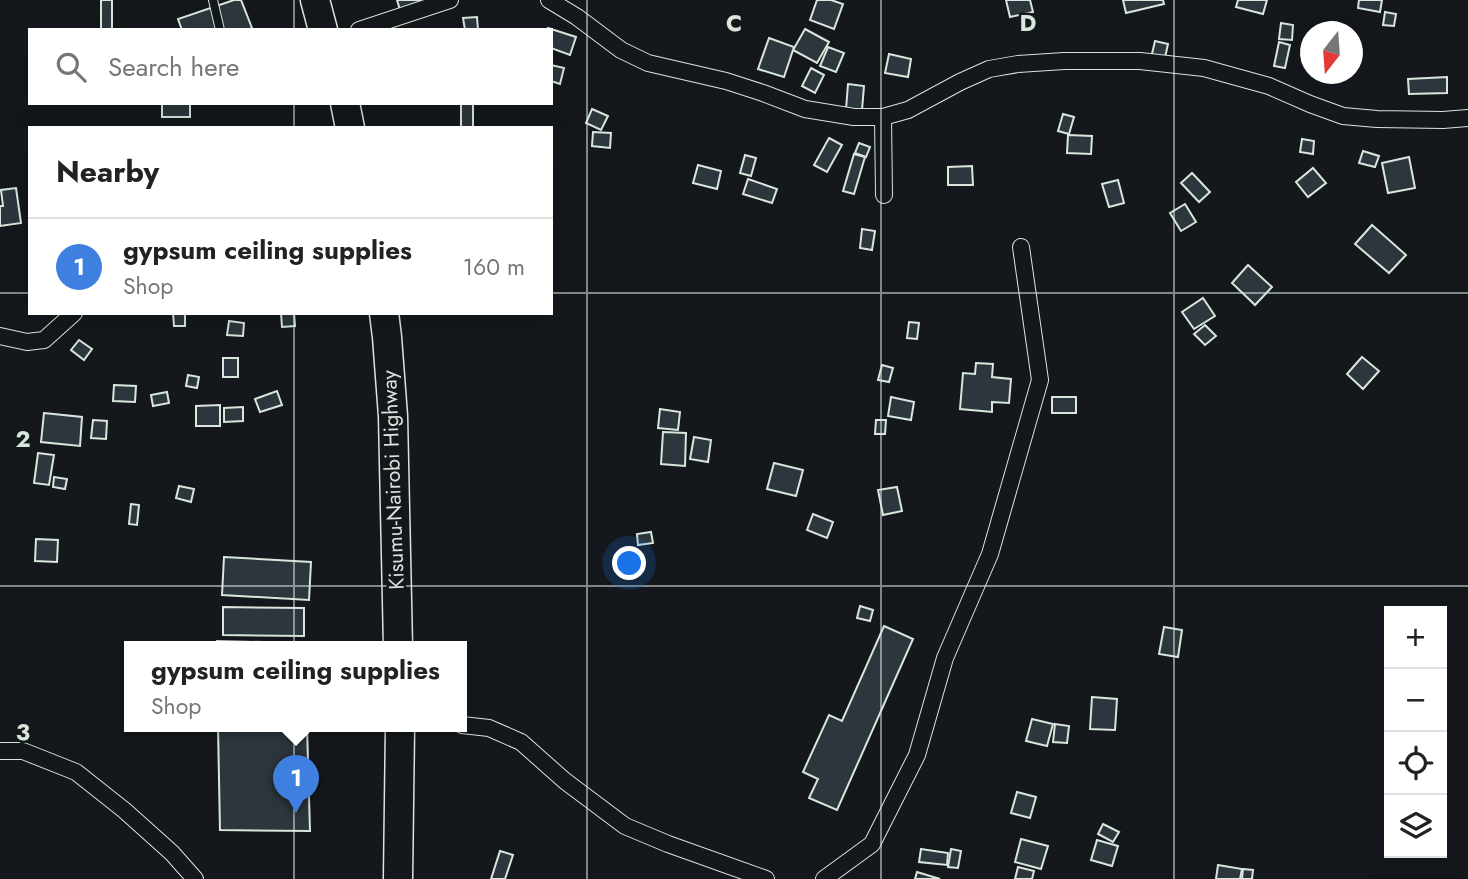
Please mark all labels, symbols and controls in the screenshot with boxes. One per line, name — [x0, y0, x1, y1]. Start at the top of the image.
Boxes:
text: C — [726, 6, 742, 40]
text: D — [1020, 6, 1037, 40]
north arrow — [1300, 21, 1363, 84]
search box — [28, 28, 553, 105]
icon: search — [52, 48, 90, 86]
text: Search here — [108, 48, 240, 86]
text: Nearby — [56, 150, 159, 193]
text: gypsum ceiling supplies — [123, 231, 412, 269]
text: 1 — [73, 250, 85, 284]
text: 160 m — [463, 250, 525, 284]
text: Shop — [123, 269, 173, 303]
street label: Kisumu-Nairobi Highway — [374, 369, 412, 590]
text: 2 — [15, 422, 31, 456]
your location — [612, 546, 646, 580]
map controls — [1384, 606, 1447, 858]
button: + — [1384, 606, 1447, 669]
popup — [124, 641, 467, 732]
text: gypsum ceiling supplies — [151, 651, 440, 689]
button: − — [1384, 669, 1447, 732]
text: Shop — [151, 689, 201, 723]
text: 3 — [16, 715, 30, 749]
button: locate — [1384, 732, 1447, 795]
pin: 1 — [273, 755, 319, 813]
button: layers — [1384, 795, 1447, 858]

